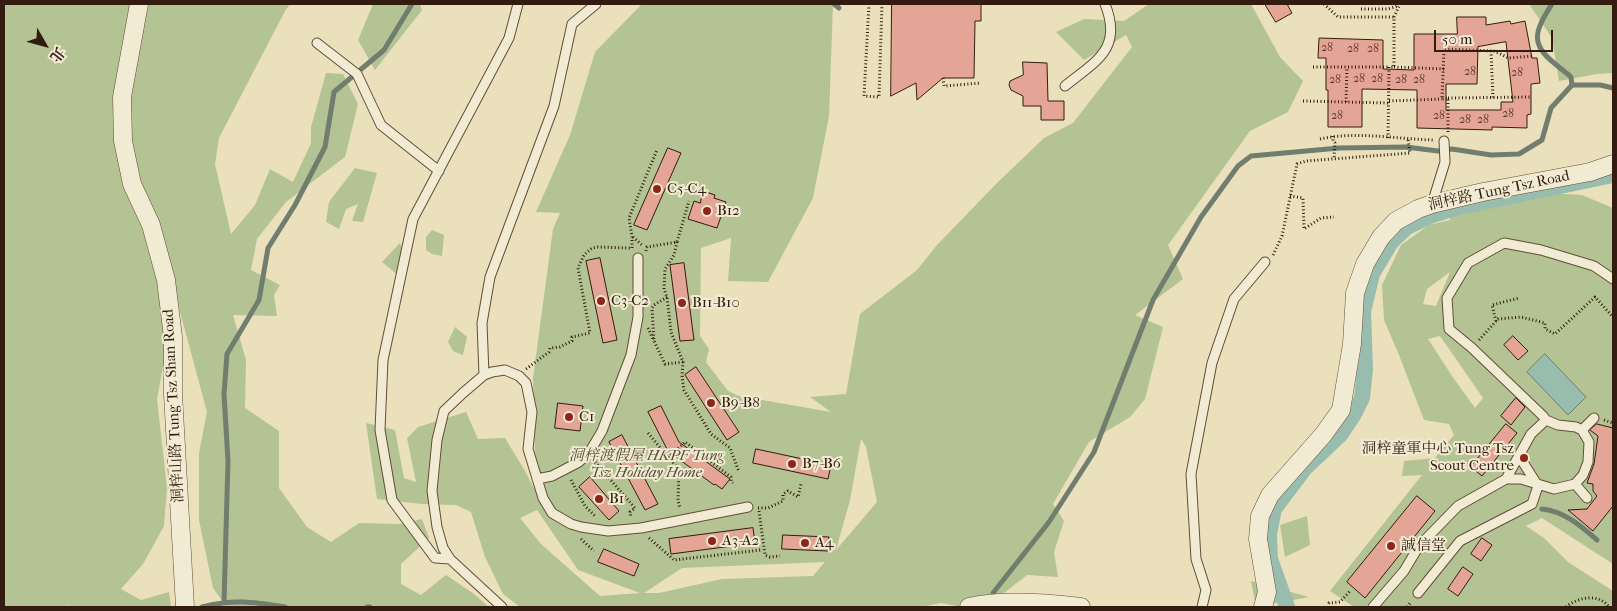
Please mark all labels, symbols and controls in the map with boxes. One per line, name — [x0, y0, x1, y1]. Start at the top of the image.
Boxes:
north arrow — [20, 20, 70, 70]
scale bar — [1437, 20, 1556, 52]
text: 50 m — [1442, 30, 1472, 48]
house number: 28 — [1321, 41, 1333, 55]
house number: 28 — [1347, 42, 1359, 56]
house number: 28 — [1367, 42, 1379, 56]
text: 北 — [46, 44, 68, 65]
house number: 28 — [1464, 65, 1476, 79]
house number: 28 — [1511, 66, 1523, 80]
house number: 28 — [1353, 72, 1365, 86]
house number: 28 — [1371, 72, 1383, 86]
house number: 28 — [1329, 73, 1341, 87]
house number: 28 — [1395, 73, 1407, 87]
house number: 28 — [1413, 73, 1425, 87]
house number: 28 — [1502, 107, 1514, 121]
house number: 28 — [1331, 109, 1343, 123]
house number: 28 — [1433, 109, 1445, 123]
house number: 28 — [1459, 113, 1471, 127]
house number: 28 — [1477, 113, 1489, 127]
street label: 洞梓路 Tung Tsz Road — [1427, 167, 1571, 215]
place label: C5-C4 — [667, 180, 706, 198]
marker: C5-C4 — [651, 183, 663, 195]
place label: B12 — [717, 202, 740, 220]
marker: B12 — [701, 205, 713, 217]
place label: C3-C2 — [611, 292, 649, 310]
place label: B11-B10 — [692, 294, 740, 312]
marker: C3-C2 — [595, 295, 607, 307]
marker: B11-B10 — [676, 297, 688, 309]
street label: 洞梓山路 Tung Tsz Shan Road — [160, 309, 188, 503]
place label: B9-B8 — [721, 394, 760, 412]
marker: B9-B8 — [705, 397, 717, 409]
place label: C1 — [579, 408, 594, 426]
marker: C1 — [563, 411, 575, 423]
place label: 洞梓童軍中心 Tung Tsz Scout Centre — [1362, 440, 1514, 475]
park label: 洞梓渡假屋 HKPF Tung Tsz Holiday Home — [569, 447, 723, 482]
marker: 洞梓童軍中心 Tung Tsz Scout Centre — [1518, 452, 1530, 464]
place label: B7-B6 — [802, 455, 841, 473]
marker: B7-B6 — [786, 458, 798, 470]
place label: B1 — [609, 490, 624, 508]
marker: B1 — [593, 493, 605, 505]
place label: A3-A2 — [722, 532, 759, 550]
place label: A4 — [815, 534, 834, 552]
marker: A3-A2 — [706, 535, 718, 547]
marker: A4 — [799, 537, 811, 549]
place label: 誠信堂 — [1401, 537, 1446, 555]
marker: 誠信堂 — [1385, 540, 1397, 552]

